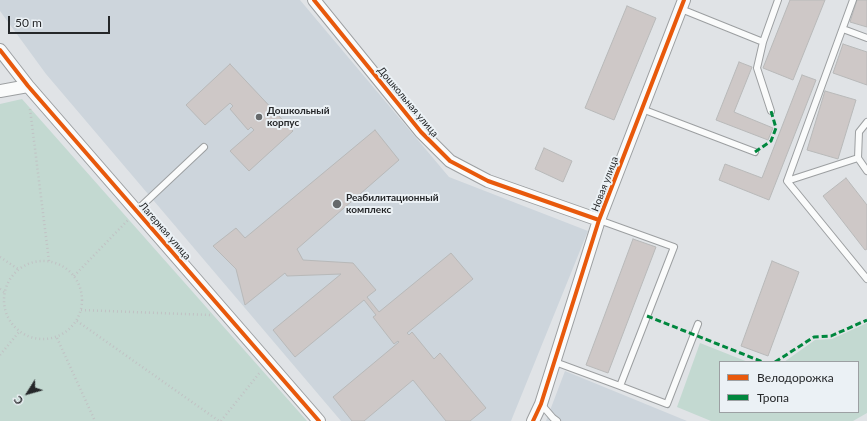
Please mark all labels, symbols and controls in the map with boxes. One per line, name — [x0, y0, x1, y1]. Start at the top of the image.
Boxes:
scale bar — [10, 8, 112, 34]
text: 50 m — [15, 15, 42, 30]
street label: Дошкольная улица — [375, 64, 441, 140]
place label: Дошкольный корпус — [267, 105, 330, 128]
marker: Дошкольный корпус — [254, 112, 264, 122]
street label: Новая улица — [589, 155, 621, 213]
place label: Реабилитационный комплекс — [346, 192, 438, 216]
marker: Реабилитационный комплекс — [331, 198, 343, 210]
street label: Лагерная улица — [137, 200, 193, 262]
legend — [719, 361, 859, 413]
text: Велодорожка — [757, 370, 834, 385]
north arrow — [8, 373, 48, 413]
text: Тропа — [757, 390, 789, 405]
text: С — [11, 394, 25, 407]

